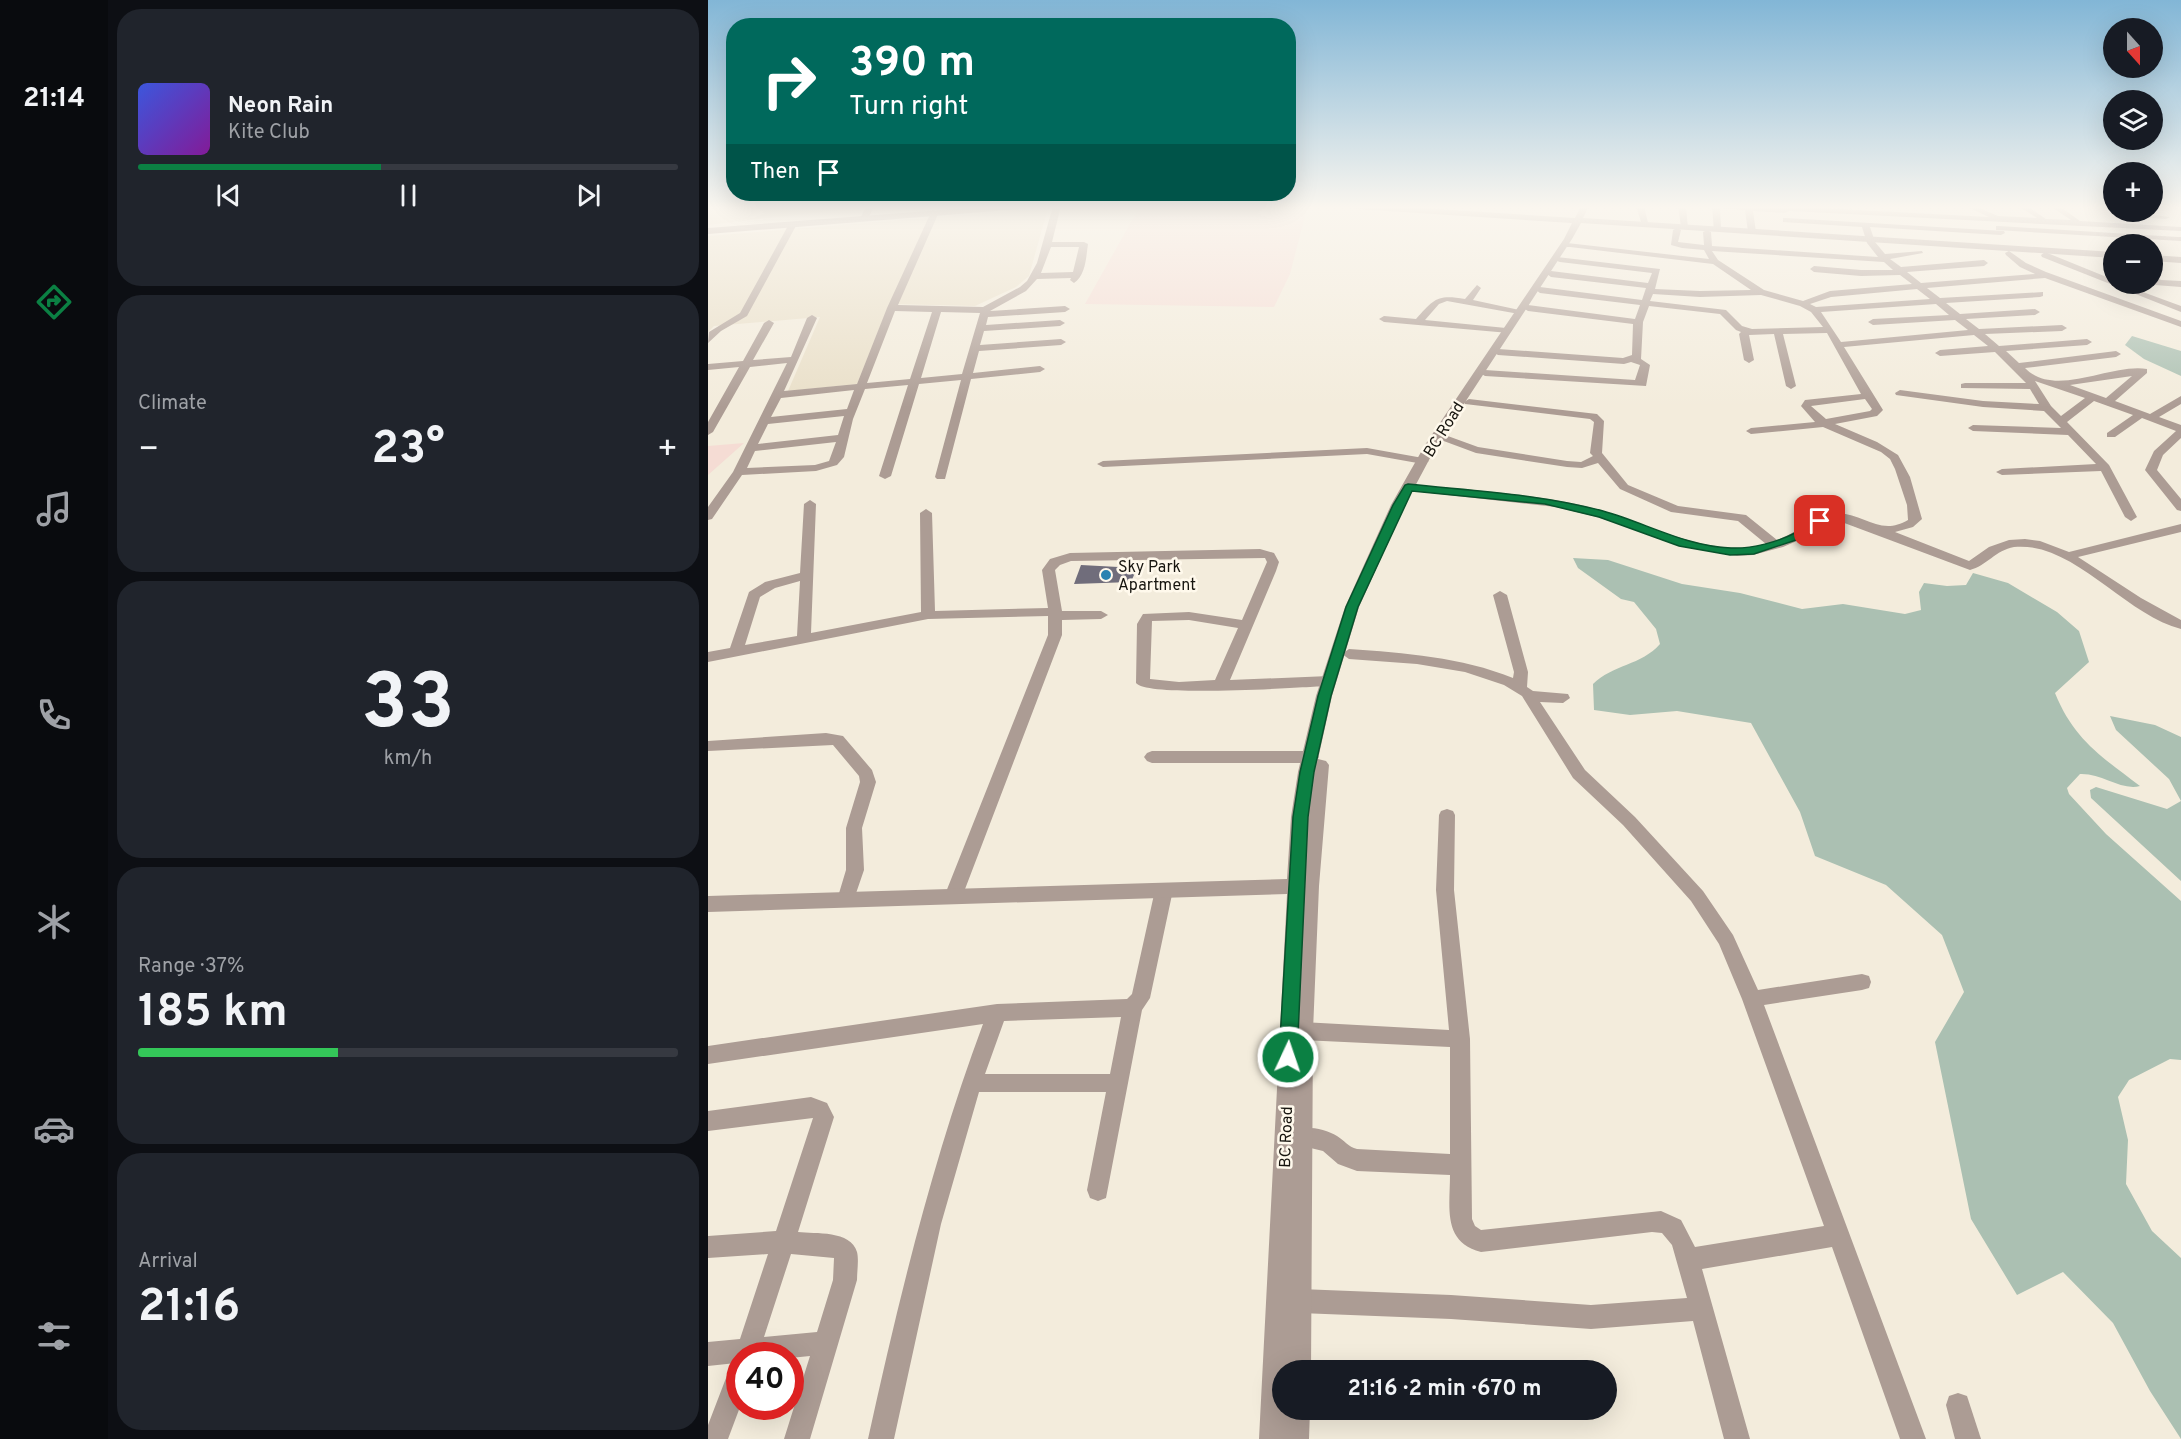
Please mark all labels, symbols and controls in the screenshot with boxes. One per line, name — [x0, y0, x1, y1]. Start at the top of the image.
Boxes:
north arrow — [2103, 18, 2163, 78]
map controls — [2103, 18, 2163, 294]
text: 390 m — [849, 38, 975, 91]
icon: right — [750, 42, 828, 120]
text: 21:14 — [23, 82, 85, 116]
text: Turn right — [849, 90, 968, 124]
button: layers — [2103, 90, 2163, 150]
text: Neon Rain — [228, 93, 333, 120]
text: Kite Club — [228, 120, 310, 146]
icon: arrive — [812, 156, 845, 189]
text: Then — [750, 159, 800, 186]
button: + — [2103, 162, 2163, 222]
icon: previous — [212, 179, 245, 212]
icon: pause — [392, 179, 425, 212]
icon: next — [572, 179, 605, 212]
button: − — [2103, 234, 2163, 294]
icon: directions — [33, 281, 75, 323]
text: Climate — [138, 391, 207, 417]
street label: BC Road — [1420, 399, 1469, 461]
text: 23° — [371, 422, 445, 479]
text: − — [138, 430, 159, 472]
text: + — [657, 430, 678, 472]
icon: music — [33, 488, 75, 530]
pin — [1794, 495, 1845, 546]
icon: arrive — [1803, 504, 1836, 537]
place label: Sky Park Apartment — [1118, 558, 1196, 596]
marker: Sky Park Apartment — [1099, 568, 1113, 582]
text: 33 — [361, 657, 455, 756]
icon: phone — [33, 694, 75, 736]
text: km/h — [384, 746, 432, 772]
icon: climate — [33, 901, 75, 943]
text: Range · 37% — [138, 954, 244, 980]
text: 185 km — [138, 985, 288, 1042]
position arrow — [1256, 1025, 1320, 1089]
street label: BC Road — [1276, 1106, 1298, 1168]
icon: car — [33, 1108, 75, 1150]
text: Arrival — [138, 1249, 198, 1275]
text: 21:16 — [138, 1280, 240, 1337]
icon: filters — [33, 1315, 75, 1357]
speed limit sign: 40 — [726, 1342, 804, 1420]
text: 21:16 · 2 min · 670 m — [1347, 1376, 1542, 1403]

